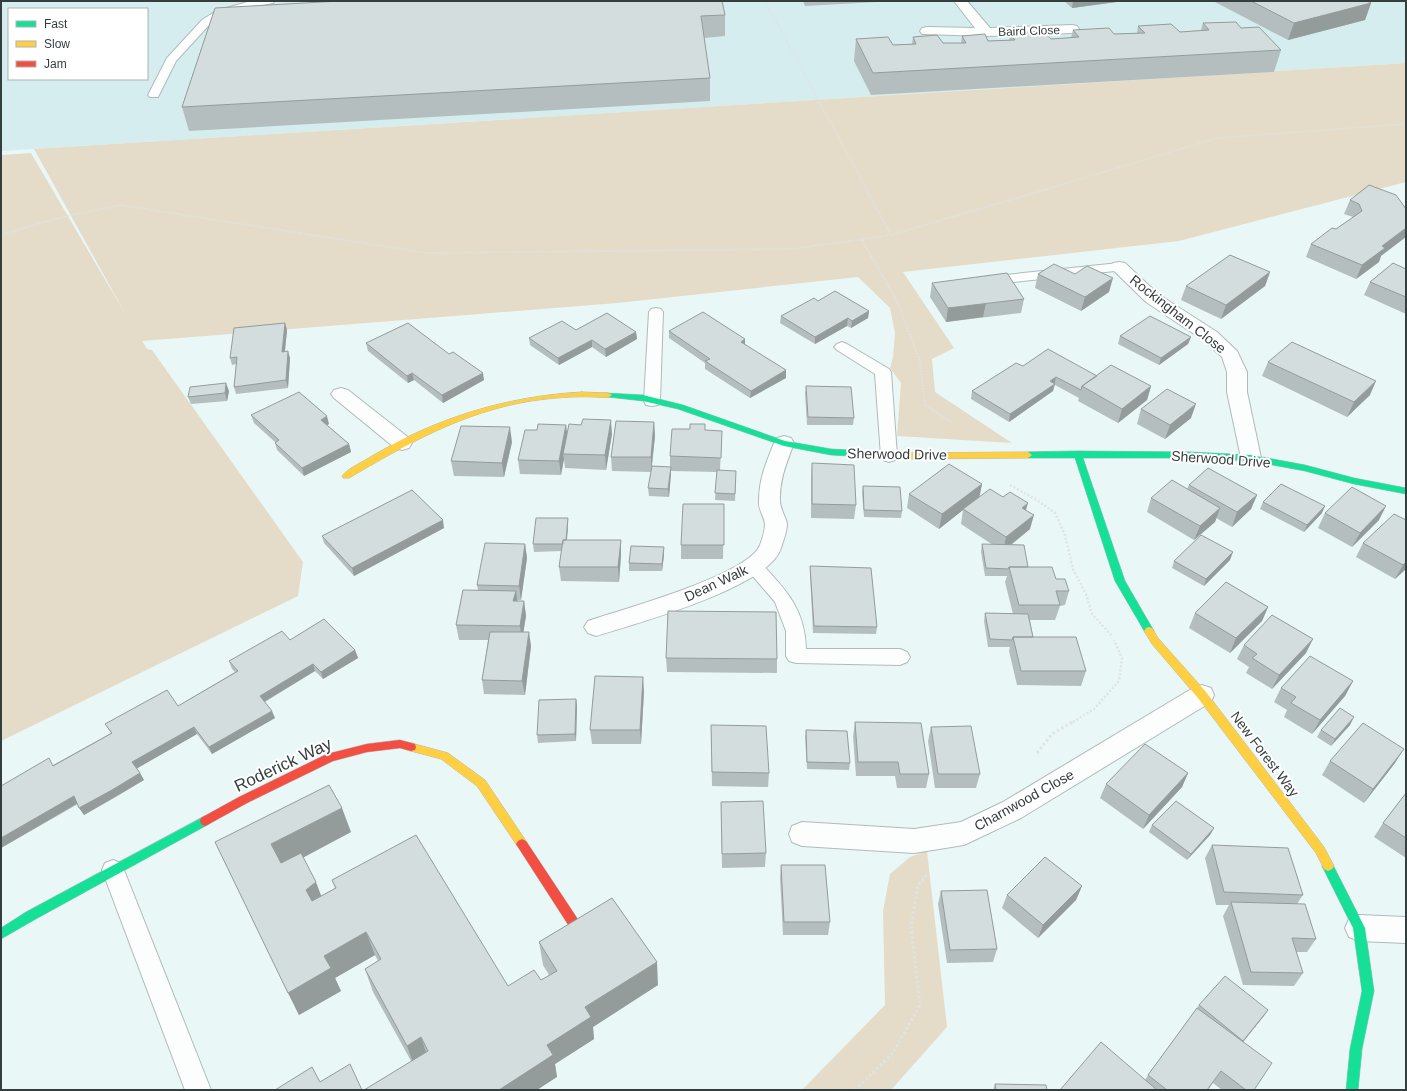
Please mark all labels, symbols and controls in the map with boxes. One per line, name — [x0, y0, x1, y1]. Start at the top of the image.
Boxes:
legend — [8, 8, 148, 80]
text: Fast — [44, 17, 68, 31]
street label: Baird Close — [998, 23, 1061, 39]
text: Slow — [44, 37, 70, 51]
text: Jam — [44, 57, 67, 71]
street label: Rockingham Close — [1127, 272, 1229, 357]
street label: Sherwood Drive — [847, 445, 947, 463]
street label: Sherwood Drive — [1171, 448, 1271, 470]
street label: Dean Walk — [682, 561, 751, 605]
street label: New Forest Way — [1228, 708, 1302, 800]
street label: Roderick Way — [231, 734, 335, 796]
street label: Charnwood Close — [971, 766, 1077, 834]

